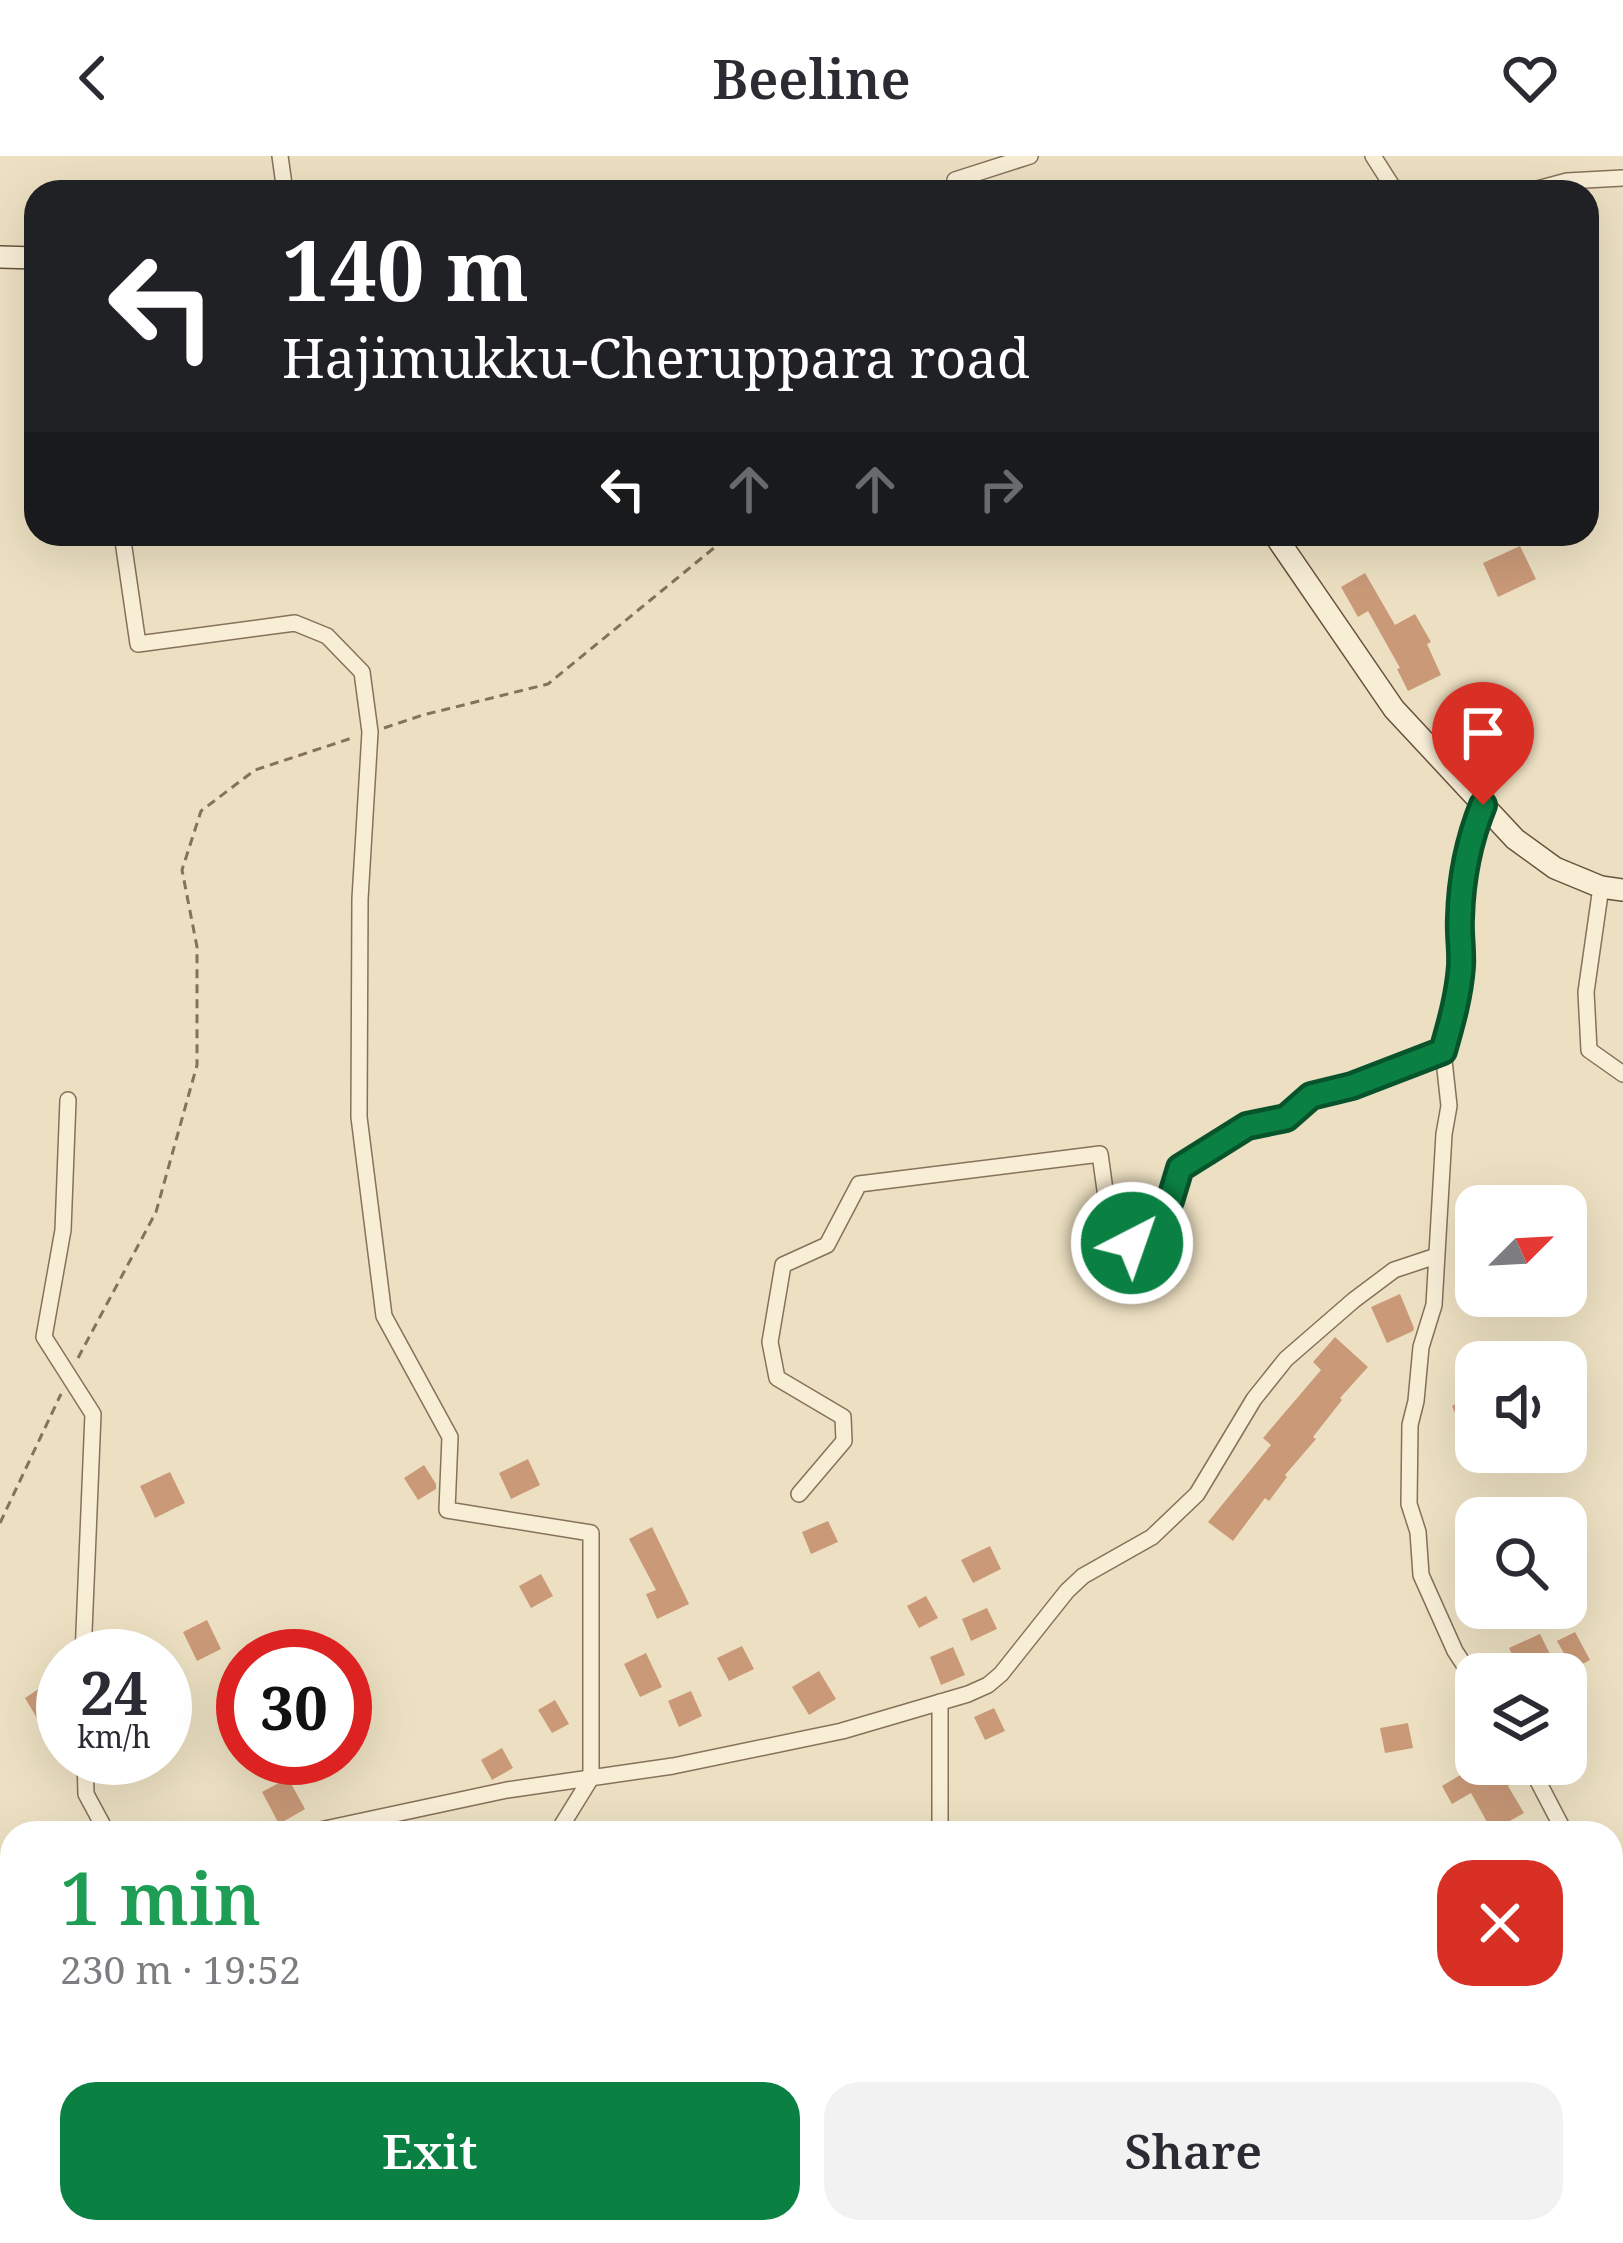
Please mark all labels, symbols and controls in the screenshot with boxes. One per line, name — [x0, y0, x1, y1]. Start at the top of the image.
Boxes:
text: Beeline — [712, 41, 911, 115]
icon: back — [60, 45, 126, 111]
icon: heart — [1497, 45, 1563, 111]
text: 140 m — [282, 211, 529, 326]
icon: left — [84, 228, 240, 384]
text: Hajimukku-Cheruppara road — [282, 320, 1030, 394]
icon: left — [590, 456, 656, 522]
icon: ahead — [716, 456, 782, 522]
icon: ahead — [842, 456, 908, 522]
icon: right — [968, 456, 1034, 522]
pin — [1432, 682, 1534, 805]
icon: arrive — [1450, 700, 1516, 766]
position arrow — [1069, 1180, 1195, 1306]
north arrow — [1455, 1185, 1587, 1317]
map controls — [1455, 1185, 1587, 1785]
button: sound — [1455, 1341, 1587, 1473]
button: search — [1455, 1497, 1587, 1629]
speed limit sign: 30 — [216, 1629, 372, 1785]
text: 24 — [80, 1651, 148, 1733]
button: layers — [1455, 1653, 1587, 1785]
text: km/h — [77, 1716, 151, 1757]
text: 1 min — [60, 1848, 261, 1946]
button: close — [1437, 1860, 1563, 1986]
text: 230 m · 19:52 — [60, 1942, 301, 1995]
button: Exit — [60, 2082, 800, 2220]
button: Share — [824, 2082, 1563, 2220]

